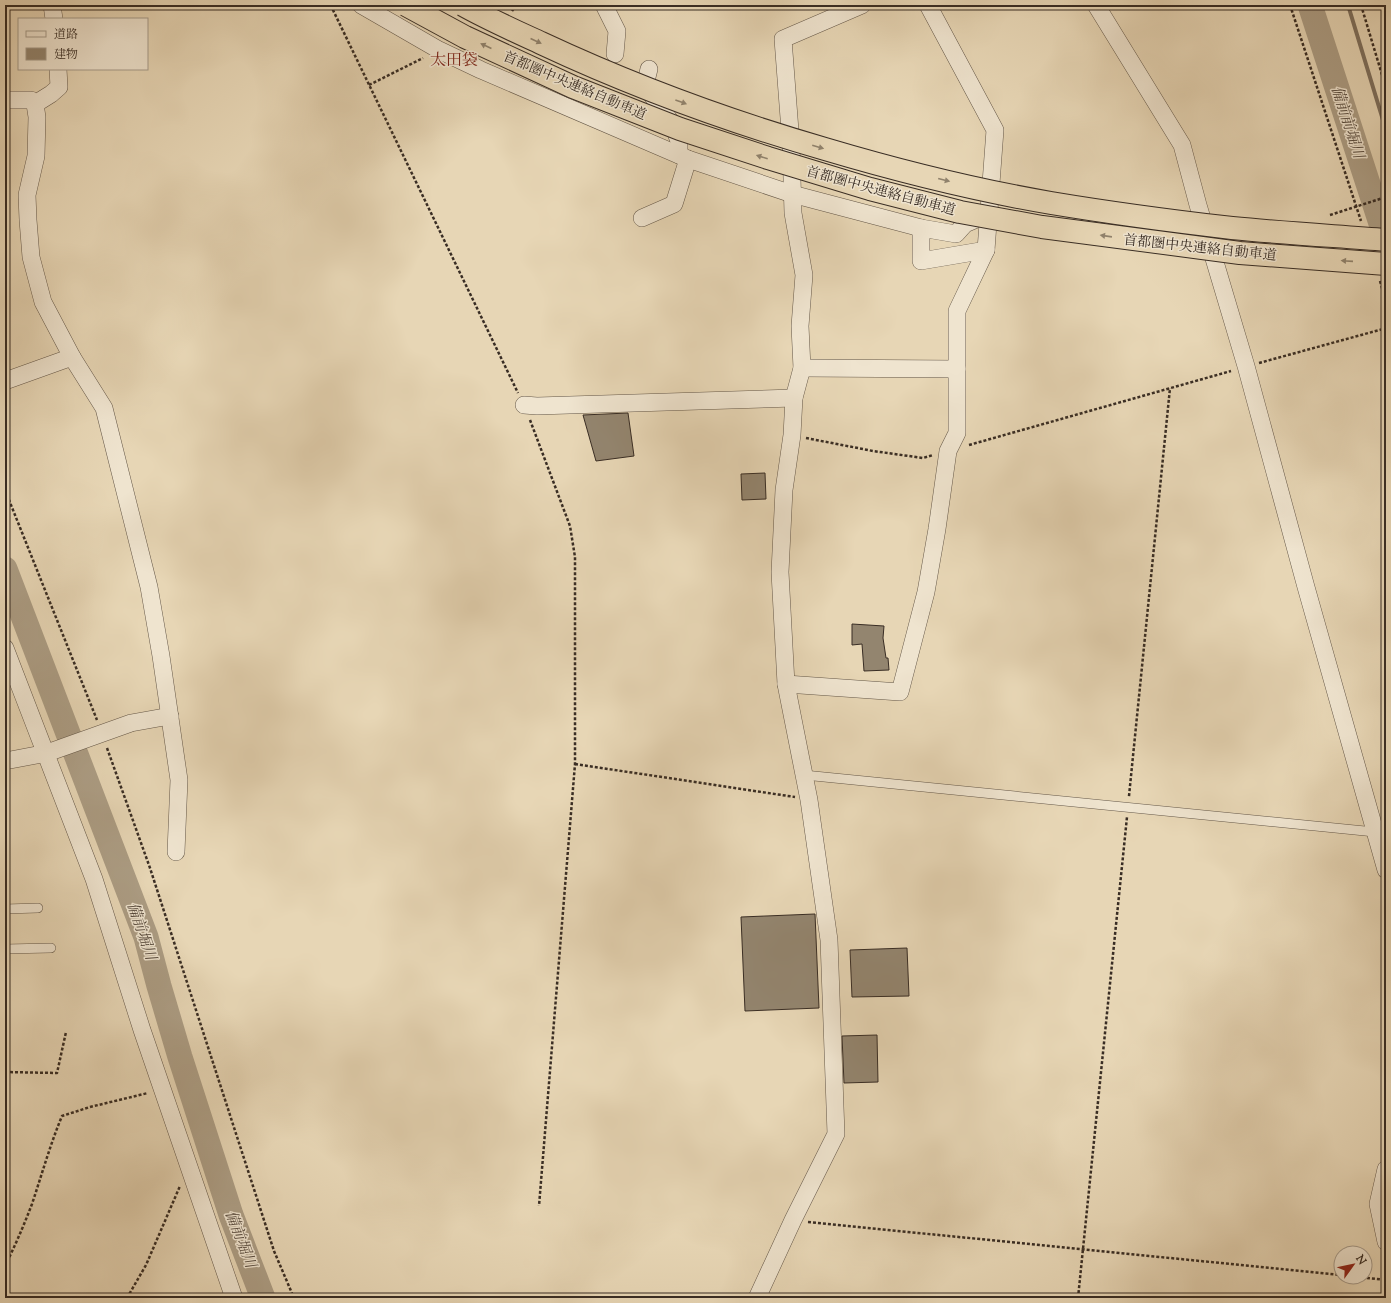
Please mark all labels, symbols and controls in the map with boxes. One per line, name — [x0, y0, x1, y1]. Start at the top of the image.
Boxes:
legend — [18, 18, 148, 70]
text: 道路 — [54, 26, 78, 44]
one-way arrow — [530, 38, 541, 44]
one-way arrow — [480, 43, 491, 49]
text: 建物 — [54, 46, 78, 64]
street label: 首都圏中央連絡自動車道 — [499, 48, 649, 126]
district label: 太田袋 — [430, 50, 478, 73]
water label: 備前前堀川 — [1325, 84, 1369, 163]
one-way arrow — [676, 100, 688, 106]
one-way arrow — [812, 144, 824, 150]
one-way arrow — [756, 153, 768, 159]
street label: 首都圏中央連絡自動車道 — [804, 162, 957, 222]
one-way arrow — [937, 178, 950, 184]
street label: 首都圏中央連絡自動車道 — [1122, 231, 1277, 267]
one-way arrow — [1100, 233, 1113, 239]
one-way arrow — [1341, 258, 1353, 265]
water label: 備前堀川 — [121, 900, 161, 965]
water label: 備前堀川 — [219, 1208, 261, 1273]
north arrow — [1333, 1245, 1373, 1285]
text: N — [1351, 1251, 1370, 1268]

